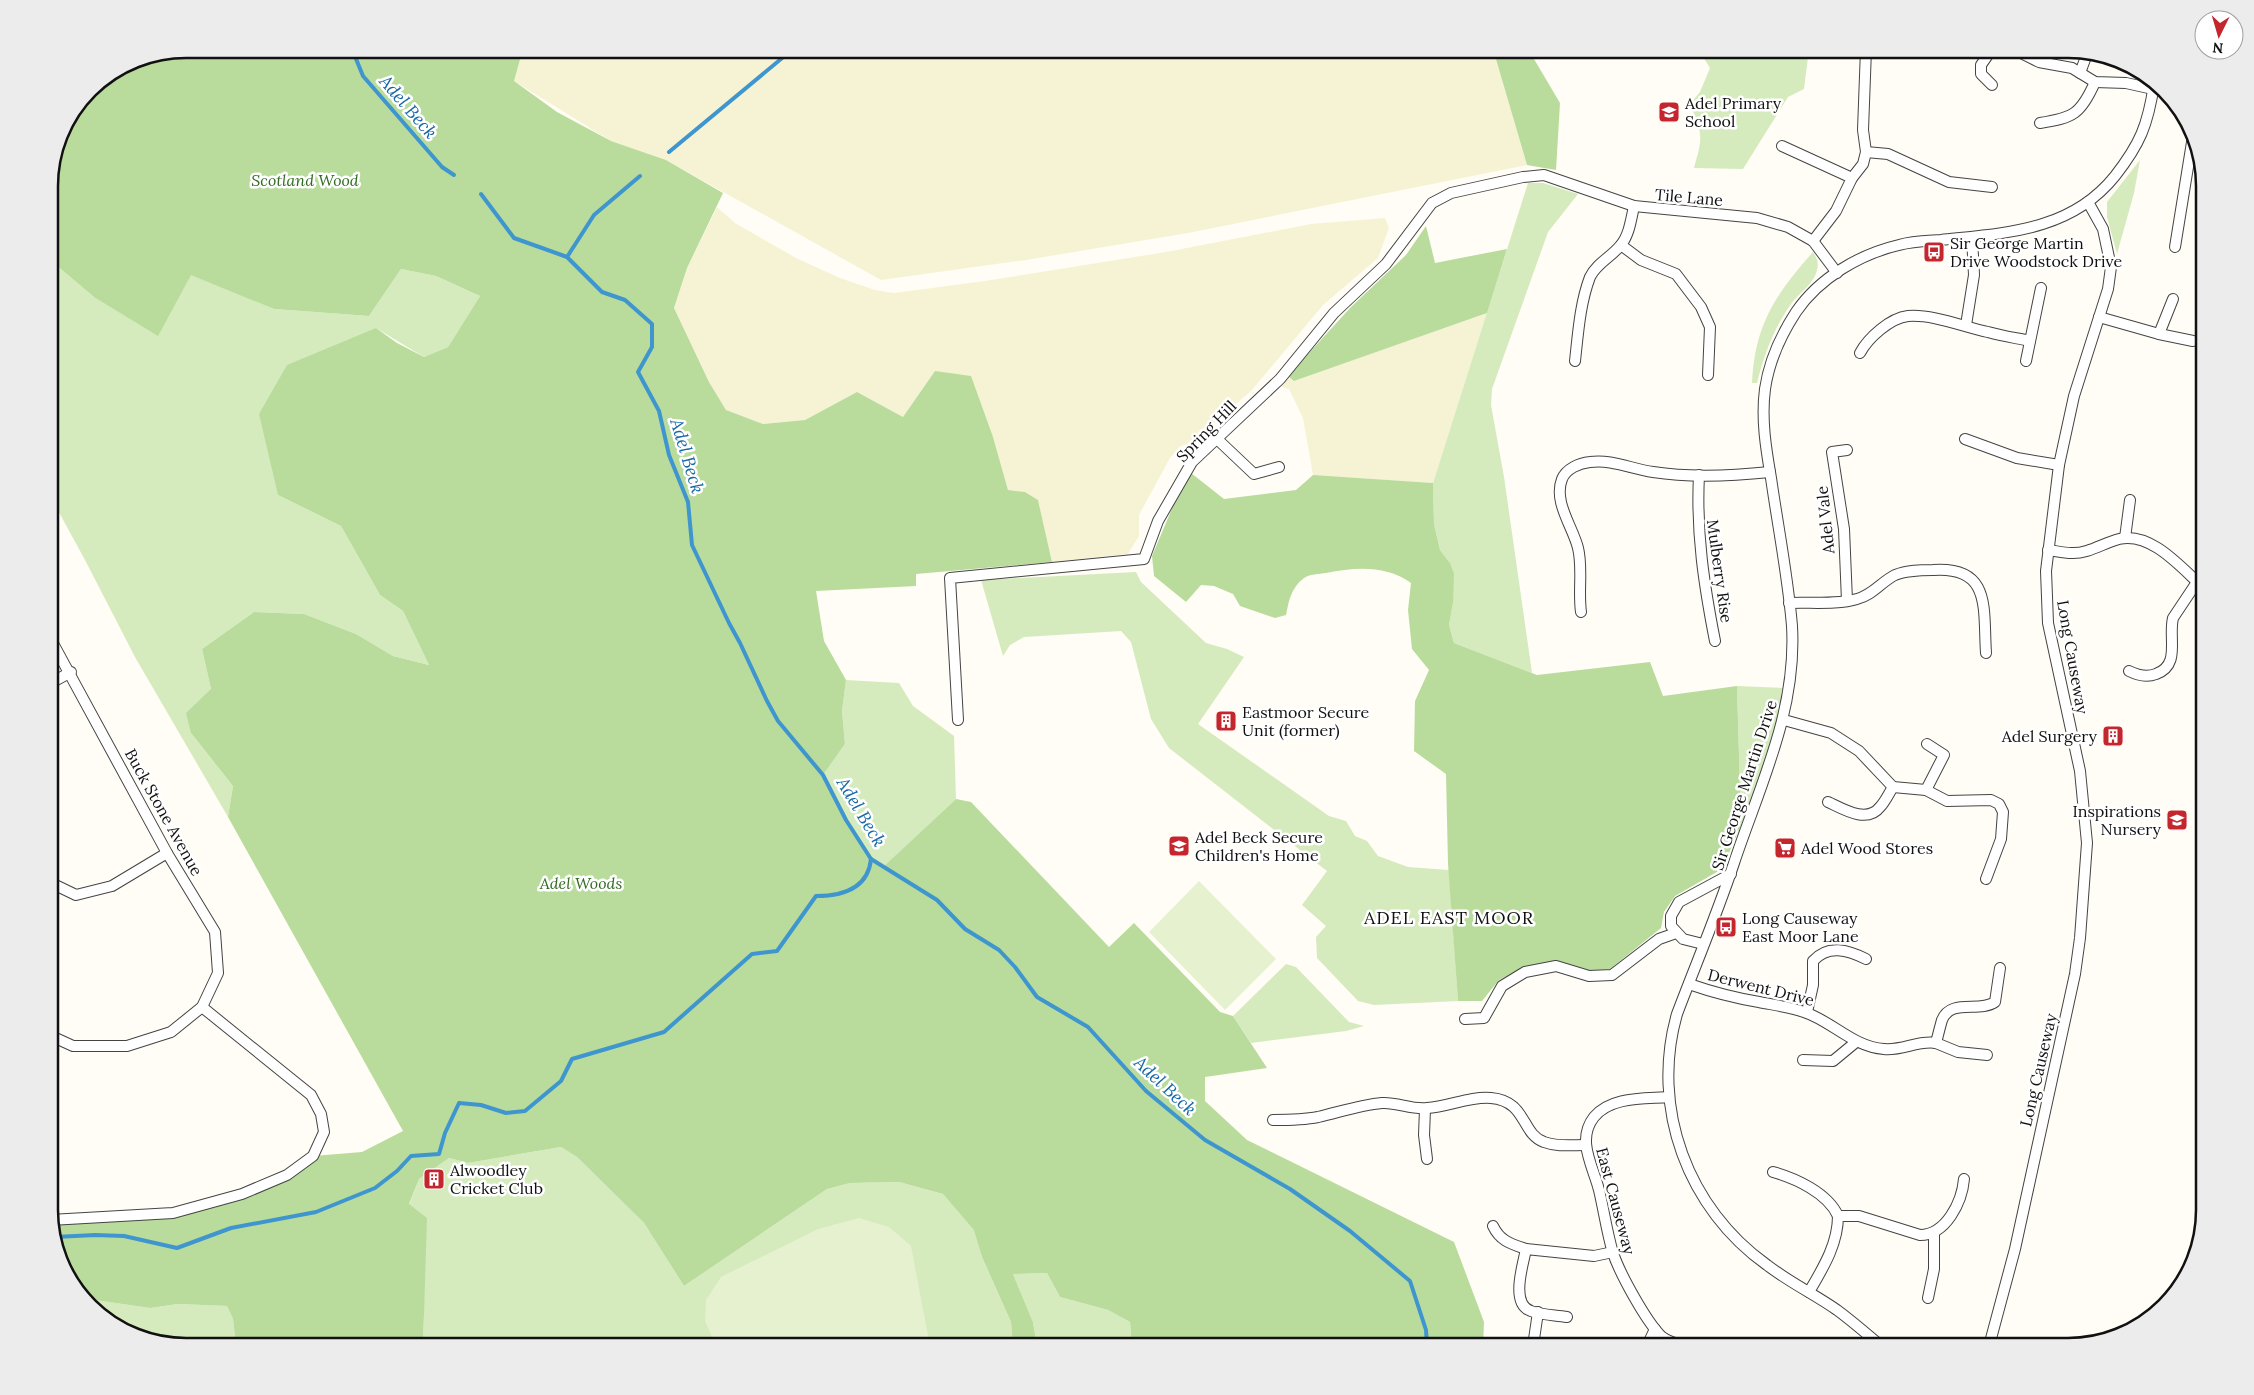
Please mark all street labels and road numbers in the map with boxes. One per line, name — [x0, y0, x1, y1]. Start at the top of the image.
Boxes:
street label: Tile Lane — [1654, 184, 1724, 210]
street label: Spring Hill — [1172, 396, 1240, 466]
street label: Adel Vale — [1811, 485, 1839, 556]
street label: Mulberry Rise — [1703, 518, 1737, 624]
street label: Long Causeway — [2053, 598, 2093, 716]
street label: Sir George Martin Drive — [1707, 697, 1781, 873]
street label: Buck Stone Avenue — [121, 745, 207, 879]
street label: Derwent Drive — [1706, 964, 1817, 1010]
street label: Long Causeway — [2015, 1011, 2061, 1129]
street label: East Causeway — [1592, 1145, 1640, 1257]

